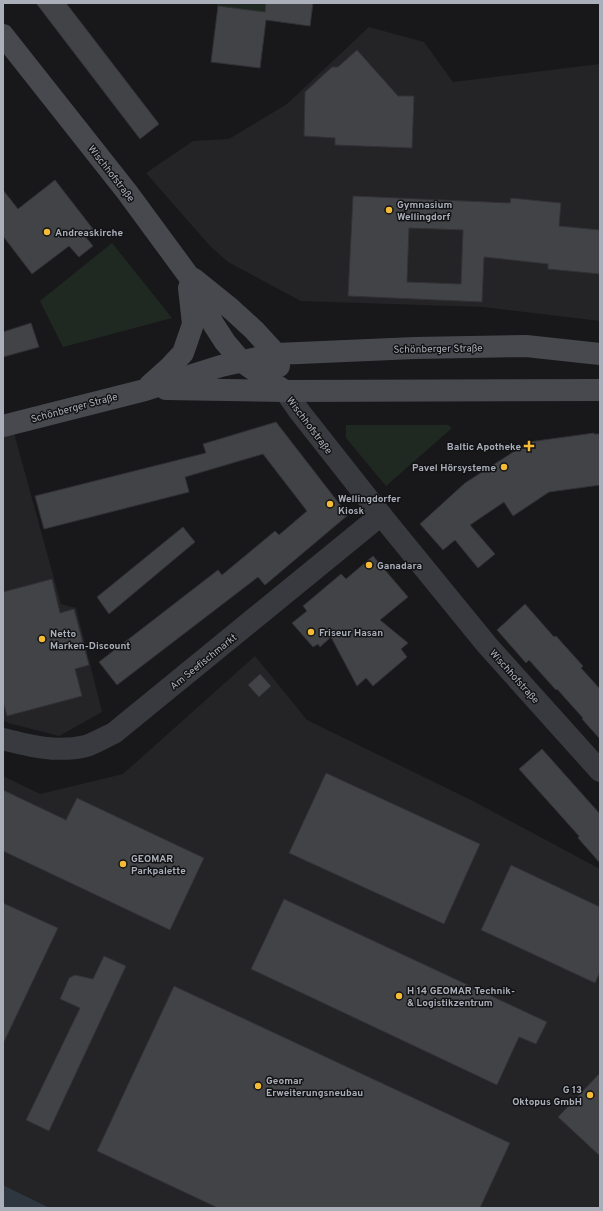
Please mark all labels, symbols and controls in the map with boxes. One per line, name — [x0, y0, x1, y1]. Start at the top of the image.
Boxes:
street label: Wischhofstraße — [85, 143, 137, 205]
place label: Gymnasium Wellingdorf — [397, 199, 452, 224]
marker: Gymnasium Wellingdorf — [384, 205, 394, 215]
marker: Andreaskirche — [42, 227, 52, 237]
place label: Andreaskirche — [55, 227, 124, 240]
street label: Schönberger Straße — [393, 342, 483, 357]
street label: Schönberger Straße — [30, 391, 119, 426]
street label: Wischhofstraße — [283, 395, 335, 457]
place label: Baltic Apotheke — [447, 441, 521, 454]
marker: Baltic Apotheke — [524, 441, 534, 451]
place label: Pavel Hörsysteme — [412, 462, 496, 475]
marker: Pavel Hörsysteme — [499, 462, 509, 472]
place label: Wellingdorfer Kiosk — [338, 493, 402, 518]
marker: Wellingdorfer Kiosk — [325, 499, 335, 509]
marker: Ganadara — [364, 560, 374, 570]
place label: Ganadara — [377, 560, 422, 573]
marker: Friseur Hasan — [306, 627, 316, 637]
place label: Friseur Hasan — [319, 627, 383, 640]
place label: Netto Marken-Discount — [50, 628, 130, 653]
street label: Am Seefischmarkt — [168, 631, 240, 693]
marker: Netto Marken-Discount — [37, 634, 47, 644]
street label: Wischhofstraße — [486, 647, 542, 707]
place label: GEOMAR Parkpalette — [131, 853, 186, 878]
marker: GEOMAR Parkpalette — [118, 859, 128, 869]
place label: H 14 GEOMAR Technik- & Logistikzentrum — [407, 985, 515, 1010]
marker: H 14 GEOMAR Technik- & Logistikzentrum — [394, 991, 404, 1001]
place label: Geomar Erweiterungsneubau — [266, 1075, 363, 1100]
marker: Geomar Erweiterungsneubau — [253, 1081, 263, 1091]
place label: G 13 Oktopus GmbH — [512, 1084, 582, 1109]
marker: G 13 Oktopus GmbH — [585, 1090, 595, 1100]

